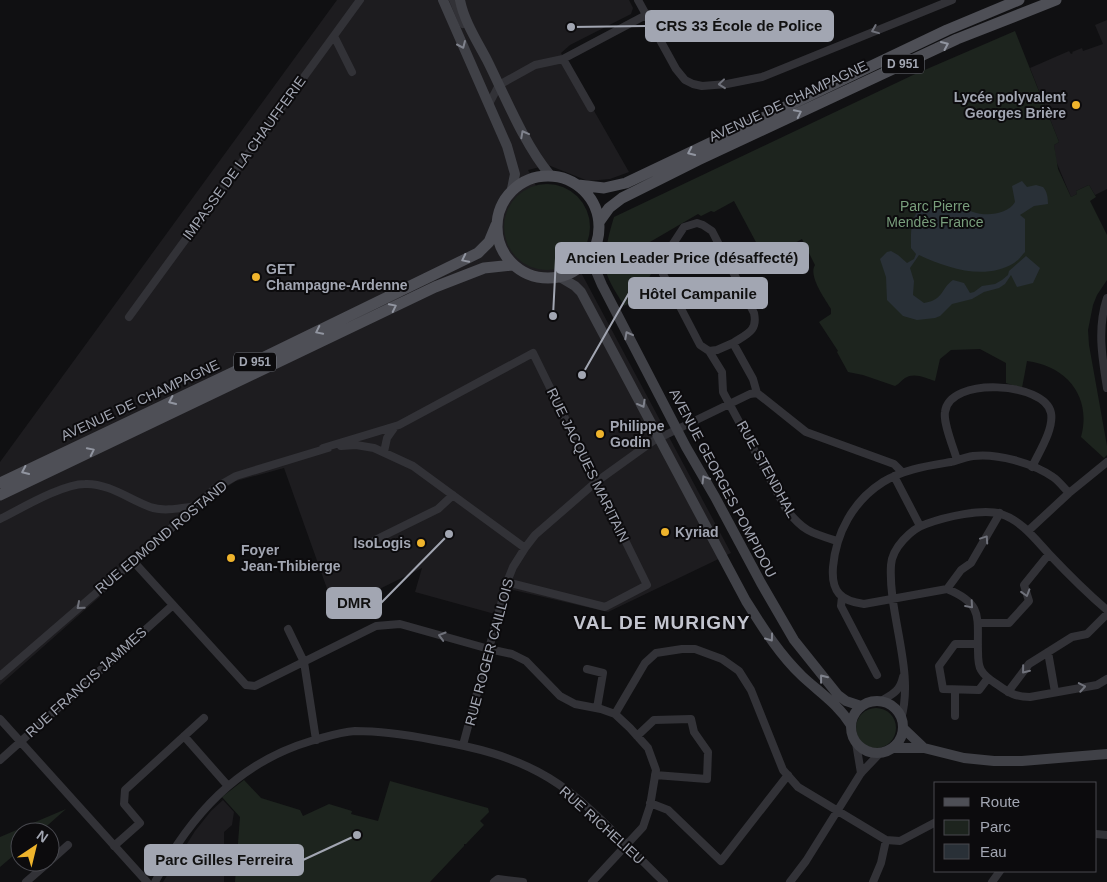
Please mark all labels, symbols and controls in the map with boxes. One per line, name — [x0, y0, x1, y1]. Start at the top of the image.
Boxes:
callout: CRS 33 École de Police — [646, 11, 833, 41]
text: CRS 33 École de Police — [656, 17, 822, 34]
one-way arrow — [871, 24, 880, 35]
one-way arrow — [456, 40, 467, 49]
one-way arrow — [940, 40, 949, 51]
road number: D 951 — [882, 54, 924, 74]
street label: AVENUE DE CHAMPAGNE — [706, 57, 870, 145]
street label: IMPASSE DE LA CHAUFFERIE — [179, 73, 309, 243]
one-way arrow — [718, 78, 726, 89]
place label: Lycée polyvalent Georges Brière — [954, 89, 1066, 121]
marker: Lycée polyvalent Georges Brière — [1070, 99, 1082, 111]
one-way arrow — [793, 109, 802, 119]
one-way arrow — [520, 130, 530, 139]
one-way arrow — [687, 145, 696, 156]
park label: Parc Pierre Mendès France — [886, 198, 984, 230]
callout: Ancien Leader Price (désaffecté) — [556, 243, 808, 273]
text: Ancien Leader Price (désaffecté) — [566, 249, 798, 266]
one-way arrow — [461, 253, 470, 263]
place label: GET Champagne-Ardenne — [266, 261, 408, 293]
marker: GET Champagne-Ardenne — [250, 271, 262, 283]
callout: Hôtel Campanile — [629, 278, 767, 308]
text: Hôtel Campanile — [639, 285, 757, 302]
one-way arrow — [388, 303, 397, 313]
one-way arrow — [315, 324, 324, 335]
one-way arrow — [625, 331, 635, 340]
road number: D 951 — [234, 352, 276, 372]
street label: AVENUE DE CHAMPAGNE — [58, 356, 222, 444]
street label: RUE JACQUES MARITAIN — [544, 385, 632, 545]
street label: AVENUE GEORGES POMPIDOU — [666, 386, 780, 580]
one-way arrow — [168, 395, 177, 405]
one-way arrow — [636, 399, 646, 408]
place label: Philippe Godin — [610, 418, 665, 450]
street label: RUE STENDHAL — [734, 418, 800, 520]
marker: Philippe Godin — [594, 428, 606, 440]
one-way arrow — [86, 447, 95, 457]
one-way arrow — [22, 464, 31, 474]
one-way arrow — [701, 475, 711, 484]
street label: RUE EDMOND ROSTAND — [92, 477, 230, 597]
place label: Kyriad — [675, 524, 719, 540]
marker: Kyriad — [659, 526, 671, 538]
place label: IsoLogis — [353, 535, 411, 551]
one-way arrow — [979, 535, 988, 544]
marker: IsoLogis — [415, 537, 427, 549]
place label: Foyer Jean-Thibierge — [241, 542, 341, 574]
marker: Foyer Jean-Thibierge — [225, 552, 237, 564]
street label: RUE ROGER CAILLOIS — [462, 577, 516, 727]
callout: DMR — [327, 588, 381, 618]
one-way arrow — [1021, 589, 1031, 597]
text: DMR — [337, 594, 371, 611]
one-way arrow — [964, 599, 973, 608]
one-way arrow — [77, 600, 86, 609]
district label: VAL DE MURIGNY — [574, 612, 750, 633]
street label: RUE FRANCIS JAMMES — [22, 623, 150, 741]
one-way arrow — [439, 631, 447, 641]
one-way arrow — [764, 632, 773, 642]
one-way arrow — [1023, 664, 1031, 673]
one-way arrow — [821, 675, 829, 684]
one-way arrow — [1078, 683, 1086, 693]
legend — [934, 782, 1097, 872]
street label: RUE RICHELIEU — [556, 783, 648, 867]
text: Route — [980, 793, 1020, 810]
text: Parc — [980, 818, 1011, 835]
north arrow — [10, 822, 60, 872]
text: N — [34, 827, 51, 846]
text: Eau — [980, 843, 1007, 860]
callout: Parc Gilles Ferreira — [145, 845, 303, 875]
text: Parc Gilles Ferreira — [155, 851, 293, 868]

